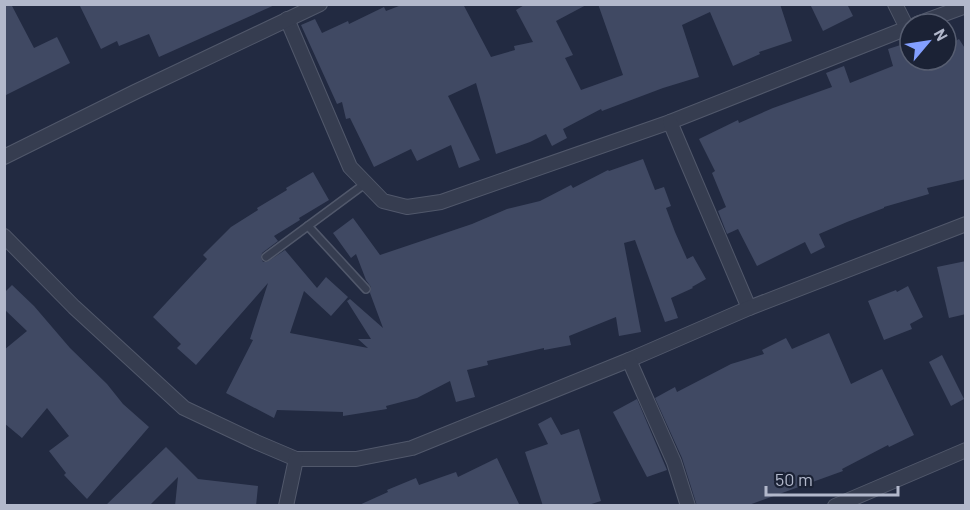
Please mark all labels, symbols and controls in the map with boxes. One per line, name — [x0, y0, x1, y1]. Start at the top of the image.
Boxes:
north arrow — [898, 12, 958, 72]
text: N — [931, 25, 952, 44]
scale bar — [766, 459, 898, 497]
text: 50 m — [775, 468, 813, 490]

